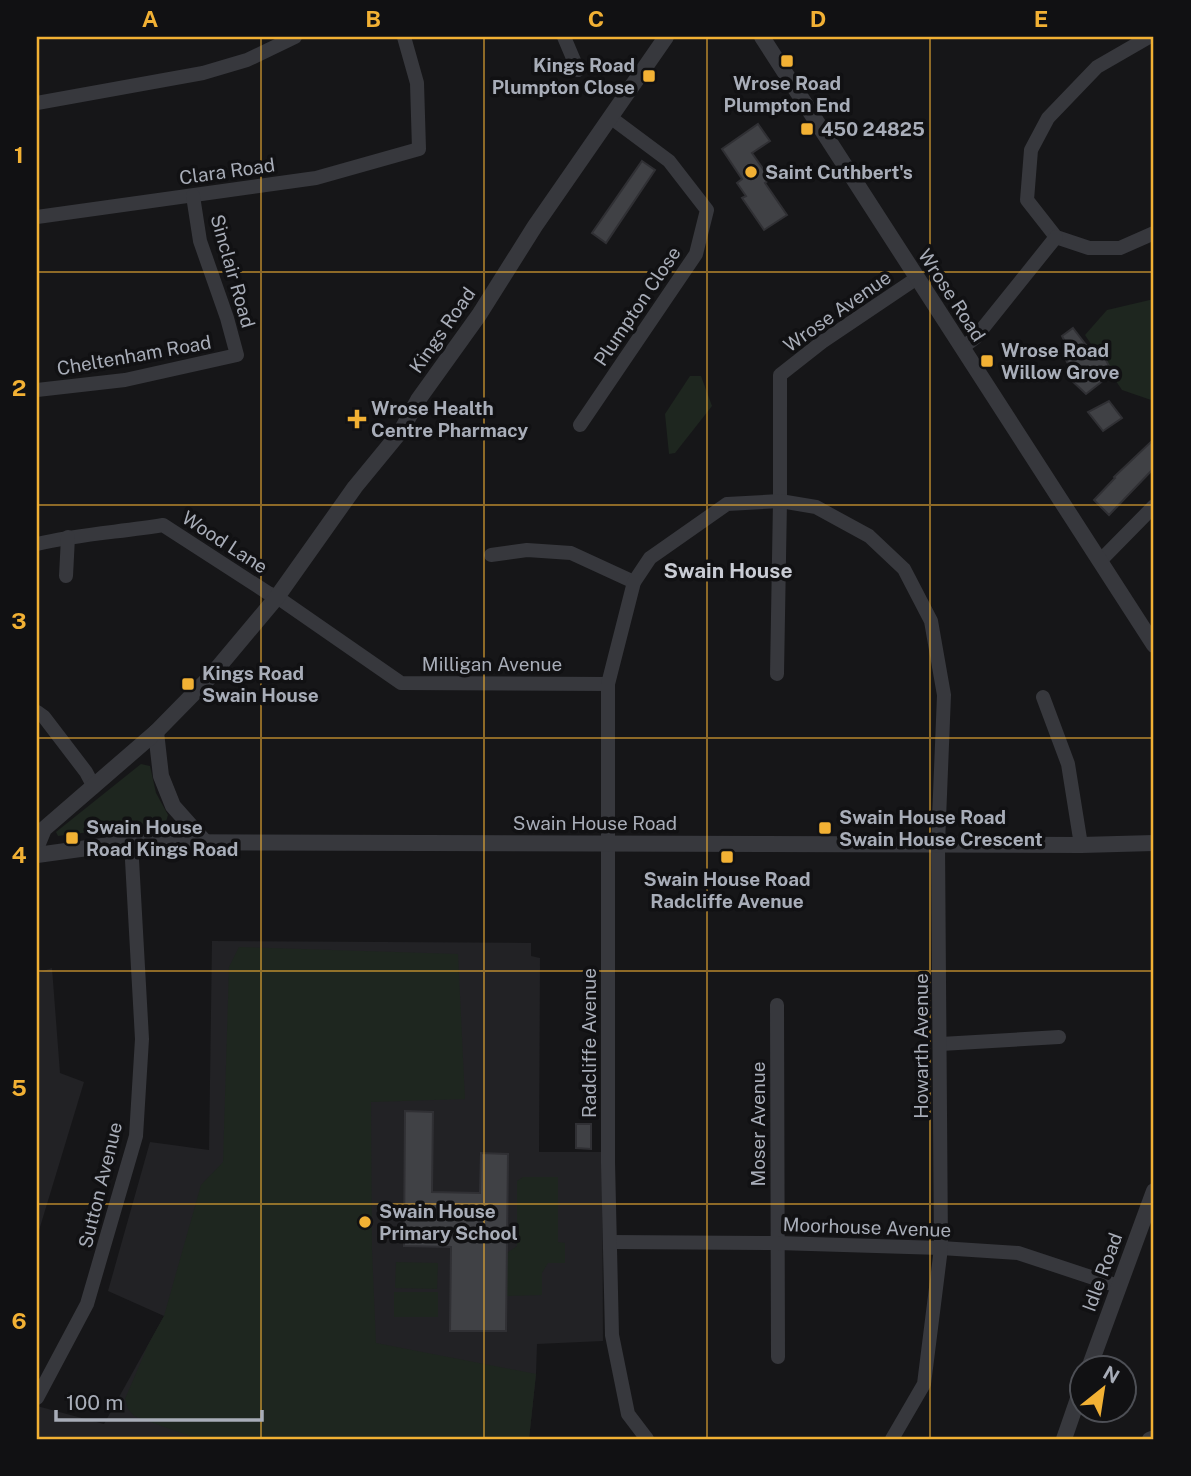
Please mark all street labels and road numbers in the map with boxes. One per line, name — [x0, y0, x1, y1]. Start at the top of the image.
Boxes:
street label: Clara Road — [178, 153, 276, 189]
street label: Sinclair Road — [206, 212, 260, 330]
street label: Plumpton Close — [589, 242, 685, 370]
street label: Wrose Road — [914, 245, 990, 345]
street label: Wrose Avenue — [779, 266, 895, 356]
street label: Kings Road — [404, 283, 480, 377]
street label: Cheltenham Road — [55, 331, 213, 379]
street label: Wood Lane — [178, 506, 272, 578]
street label: Milligan Avenue — [422, 653, 562, 675]
street label: Swain House Road — [513, 812, 677, 834]
street label: Radcliffe Avenue — [578, 968, 600, 1118]
street label: Howarth Avenue — [910, 973, 932, 1119]
street label: Moser Avenue — [747, 1061, 769, 1187]
street label: Sutton Avenue — [74, 1120, 126, 1250]
street label: Moorhouse Avenue — [782, 1213, 952, 1241]
street label: Idle Road — [1078, 1230, 1126, 1314]

